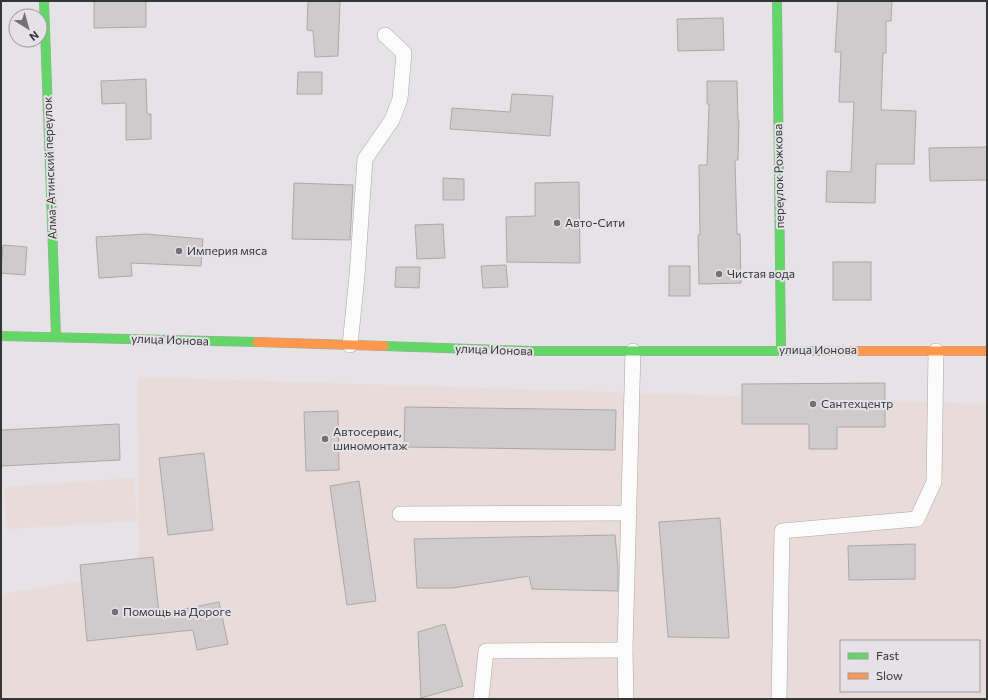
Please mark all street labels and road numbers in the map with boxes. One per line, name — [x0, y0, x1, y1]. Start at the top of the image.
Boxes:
street label: Алма-Атинский переулок — [39, 96, 58, 240]
street label: переулок Рожкова — [770, 124, 786, 228]
street label: улица Ионова — [131, 331, 209, 347]
street label: улица Ионова — [455, 341, 533, 357]
street label: улица Ионова — [779, 342, 857, 356]

